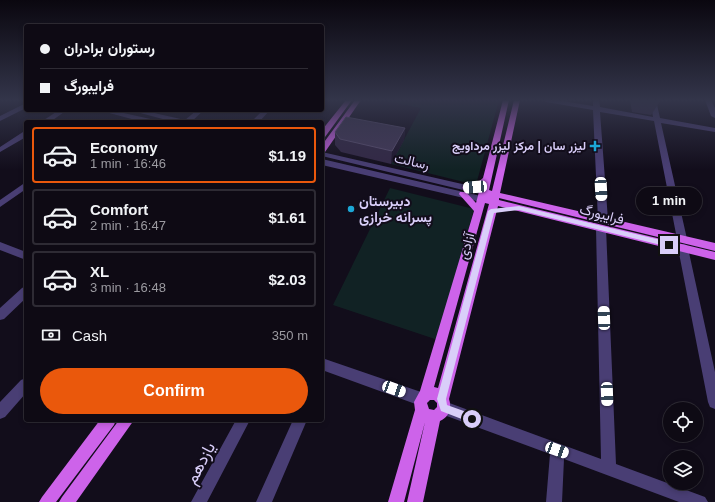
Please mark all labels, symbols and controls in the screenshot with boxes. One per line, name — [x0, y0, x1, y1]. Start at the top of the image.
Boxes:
text: رستوران برادران — [64, 39, 155, 56]
text: فرایبورگ — [64, 77, 114, 94]
icon: car — [42, 137, 78, 173]
text: Economy — [90, 139, 158, 156]
place label: لیزر سان | مرکز لیزر مرداویج — [452, 139, 586, 154]
marker: لیزر سان | مرکز لیزر مرداویج — [589, 140, 601, 152]
text: $1.19 — [268, 147, 306, 164]
street label: رسالت — [393, 149, 431, 174]
text: 1 min · 16:46 — [90, 156, 166, 171]
car — [594, 177, 608, 201]
car — [463, 180, 487, 194]
callout: 1 min — [636, 187, 702, 215]
place label: دبیرستان پسرانه خرازی — [359, 193, 432, 227]
text: 1 min — [652, 193, 686, 208]
icon: car — [42, 199, 78, 235]
text: Comfort — [90, 201, 148, 218]
street label: فرایبورگ — [578, 201, 626, 228]
marker: دبیرستان پسرانه خرازی — [346, 204, 356, 214]
text: $1.61 — [268, 209, 306, 226]
text: 2 min · 16:47 — [90, 218, 166, 233]
street label: آزادی — [455, 229, 479, 261]
route end — [660, 236, 678, 254]
icon: car — [42, 261, 78, 297]
text: XL — [90, 263, 109, 280]
text: $2.03 — [268, 271, 306, 288]
text: 3 min · 16:48 — [90, 280, 166, 295]
car — [598, 306, 610, 330]
icon: cash — [40, 324, 62, 346]
text: Cash — [72, 327, 107, 344]
text: 350 m — [272, 328, 308, 343]
button: Confirm — [40, 368, 308, 414]
car — [381, 379, 407, 399]
car — [601, 382, 613, 406]
map controls — [663, 402, 703, 490]
button: locate — [663, 402, 703, 442]
route start — [463, 410, 481, 428]
street label: یازدهم — [181, 439, 220, 488]
car — [544, 440, 570, 460]
button: layers — [663, 450, 703, 490]

